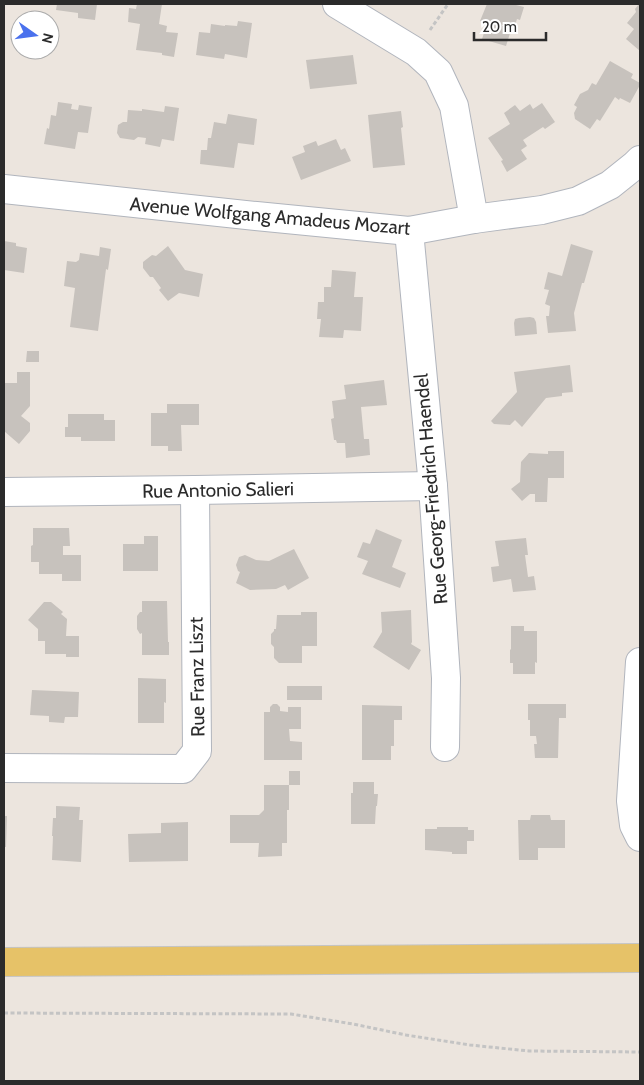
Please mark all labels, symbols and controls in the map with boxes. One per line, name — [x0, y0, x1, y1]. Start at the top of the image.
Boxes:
north arrow — [10, 10, 60, 60]
scale bar — [474, 10, 546, 42]
text: 20 m — [482, 18, 517, 36]
text: N — [38, 31, 58, 45]
street label: Avenue Wolfgang Amadeus Mozart — [129, 192, 412, 240]
street label: Rue Georg-Friedrich Haendel — [409, 372, 453, 605]
street label: Rue Antonio Salieri — [142, 477, 294, 503]
street label: Rue Franz Liszt — [184, 616, 210, 737]

